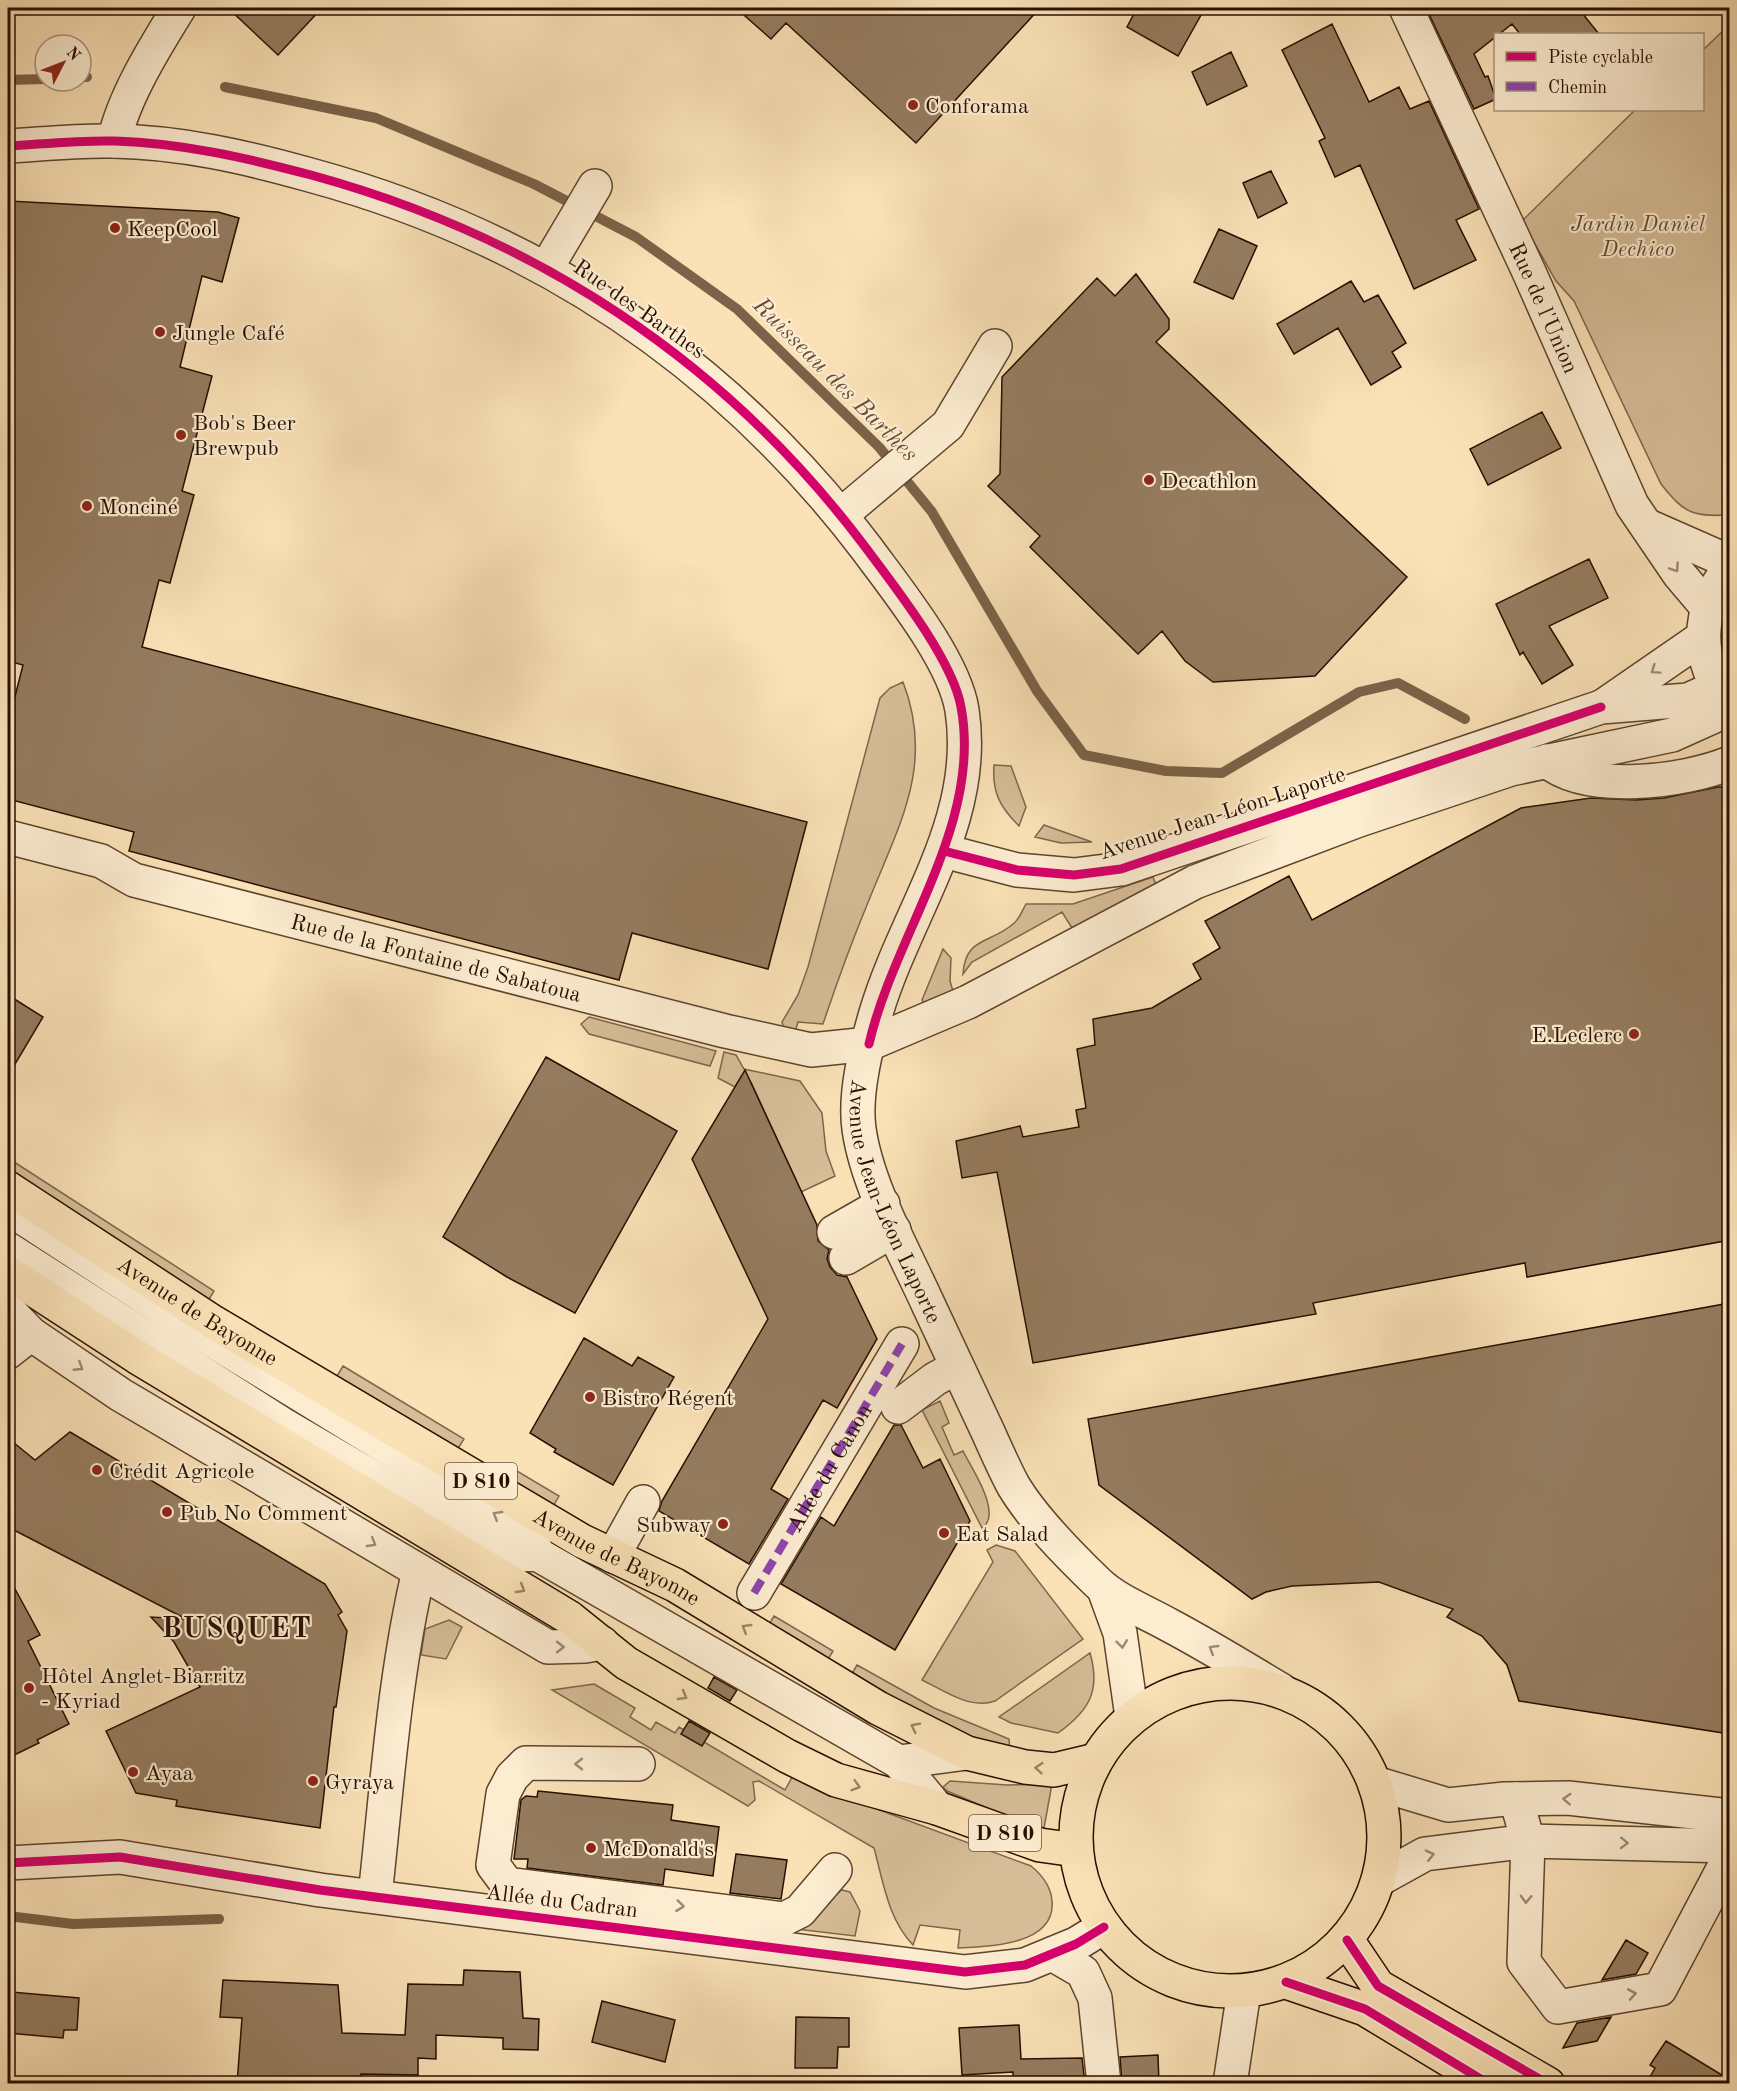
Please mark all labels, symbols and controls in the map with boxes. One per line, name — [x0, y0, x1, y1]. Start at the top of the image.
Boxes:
north arrow — [33, 33, 93, 93]
legend — [1494, 33, 1704, 111]
text: N — [63, 44, 83, 65]
text: Piste cyclable — [1548, 49, 1653, 67]
text: Chemin — [1548, 79, 1607, 97]
place label: Conforama — [925, 96, 1029, 118]
marker: Conforama — [906, 98, 920, 112]
park label: Jardin Daniel Dechico — [1571, 214, 1706, 261]
place label: KeepCool — [127, 219, 218, 241]
marker: KeepCool — [108, 221, 122, 235]
street label: Rue de l'Union — [1504, 240, 1581, 377]
street label: Rue des Barthes — [569, 256, 709, 363]
water label: Ruisseau des Barthes — [747, 293, 921, 467]
place label: Jungle Café — [172, 323, 285, 345]
marker: Jungle Café — [153, 325, 167, 339]
place label: Bob's Beer Brewpub — [193, 413, 296, 460]
marker: Bob's Beer Brewpub — [174, 428, 188, 442]
place label: Decathlon — [1161, 471, 1257, 493]
marker: Decathlon — [1142, 473, 1156, 487]
place label: Monciné — [99, 497, 178, 519]
marker: Monciné — [80, 499, 94, 513]
one-way arrow — [1668, 561, 1679, 572]
one-way arrow — [1650, 663, 1661, 674]
street label: Avenue Jean-Léon Laporte — [1097, 764, 1348, 864]
street label: Rue de la Fontaine de Sabatoua — [288, 911, 583, 1007]
place label: E.Leclerc — [1532, 1025, 1622, 1047]
marker: E.Leclerc — [1627, 1027, 1641, 1041]
street label: Avenue Jean-Léon Laporte — [845, 1078, 944, 1327]
street label: Avenue de Bayonne — [113, 1254, 281, 1371]
one-way arrow — [72, 1360, 83, 1371]
place label: Bistro Régent — [602, 1388, 734, 1410]
marker: Bistro Régent — [583, 1390, 597, 1404]
street label: Allée du Canon — [784, 1401, 877, 1536]
place label: Crédit Agricole — [109, 1461, 254, 1483]
marker: Crédit Agricole — [90, 1463, 104, 1477]
road number: D 810 — [445, 1463, 517, 1499]
place label: Pub No Comment — [179, 1503, 347, 1525]
marker: Pub No Comment — [160, 1505, 174, 1519]
street label: Avenue de Bayonne — [528, 1505, 703, 1610]
one-way arrow — [493, 1512, 504, 1523]
place label: Subway — [636, 1515, 711, 1537]
marker: Subway — [716, 1517, 730, 1531]
place label: Eat Salad — [956, 1524, 1049, 1546]
marker: Eat Salad — [937, 1526, 951, 1540]
one-way arrow — [366, 1535, 376, 1547]
one-way arrow — [515, 1582, 525, 1593]
district label: BUSQUET — [162, 1616, 312, 1644]
one-way arrow — [742, 1624, 752, 1636]
one-way arrow — [555, 1640, 564, 1653]
one-way arrow — [1115, 1640, 1127, 1649]
one-way arrow — [1209, 1645, 1219, 1657]
place label: Hôtel Anglet-Biarritz - Kyriad — [41, 1666, 245, 1713]
marker: Hôtel Anglet-Biarritz - Kyriad — [22, 1681, 36, 1695]
one-way arrow — [677, 1689, 688, 1701]
one-way arrow — [910, 1722, 921, 1734]
one-way arrow — [575, 1757, 584, 1770]
one-way arrow — [1034, 1762, 1043, 1775]
place label: Ayaa — [145, 1763, 194, 1785]
marker: Ayaa — [126, 1765, 140, 1779]
place label: Gyraya — [325, 1772, 394, 1794]
marker: Gyraya — [306, 1774, 320, 1788]
one-way arrow — [850, 1779, 861, 1791]
one-way arrow — [1562, 1793, 1571, 1805]
road number: D 810 — [969, 1815, 1041, 1851]
one-way arrow — [1620, 1837, 1629, 1850]
place label: McDonald's — [603, 1839, 714, 1861]
marker: McDonald's — [584, 1841, 598, 1855]
one-way arrow — [1425, 1849, 1435, 1862]
street label: Allée du Cadran — [484, 1882, 639, 1922]
one-way arrow — [1520, 1895, 1533, 1904]
one-way arrow — [675, 1899, 684, 1911]
one-way arrow — [1627, 1988, 1637, 2001]

